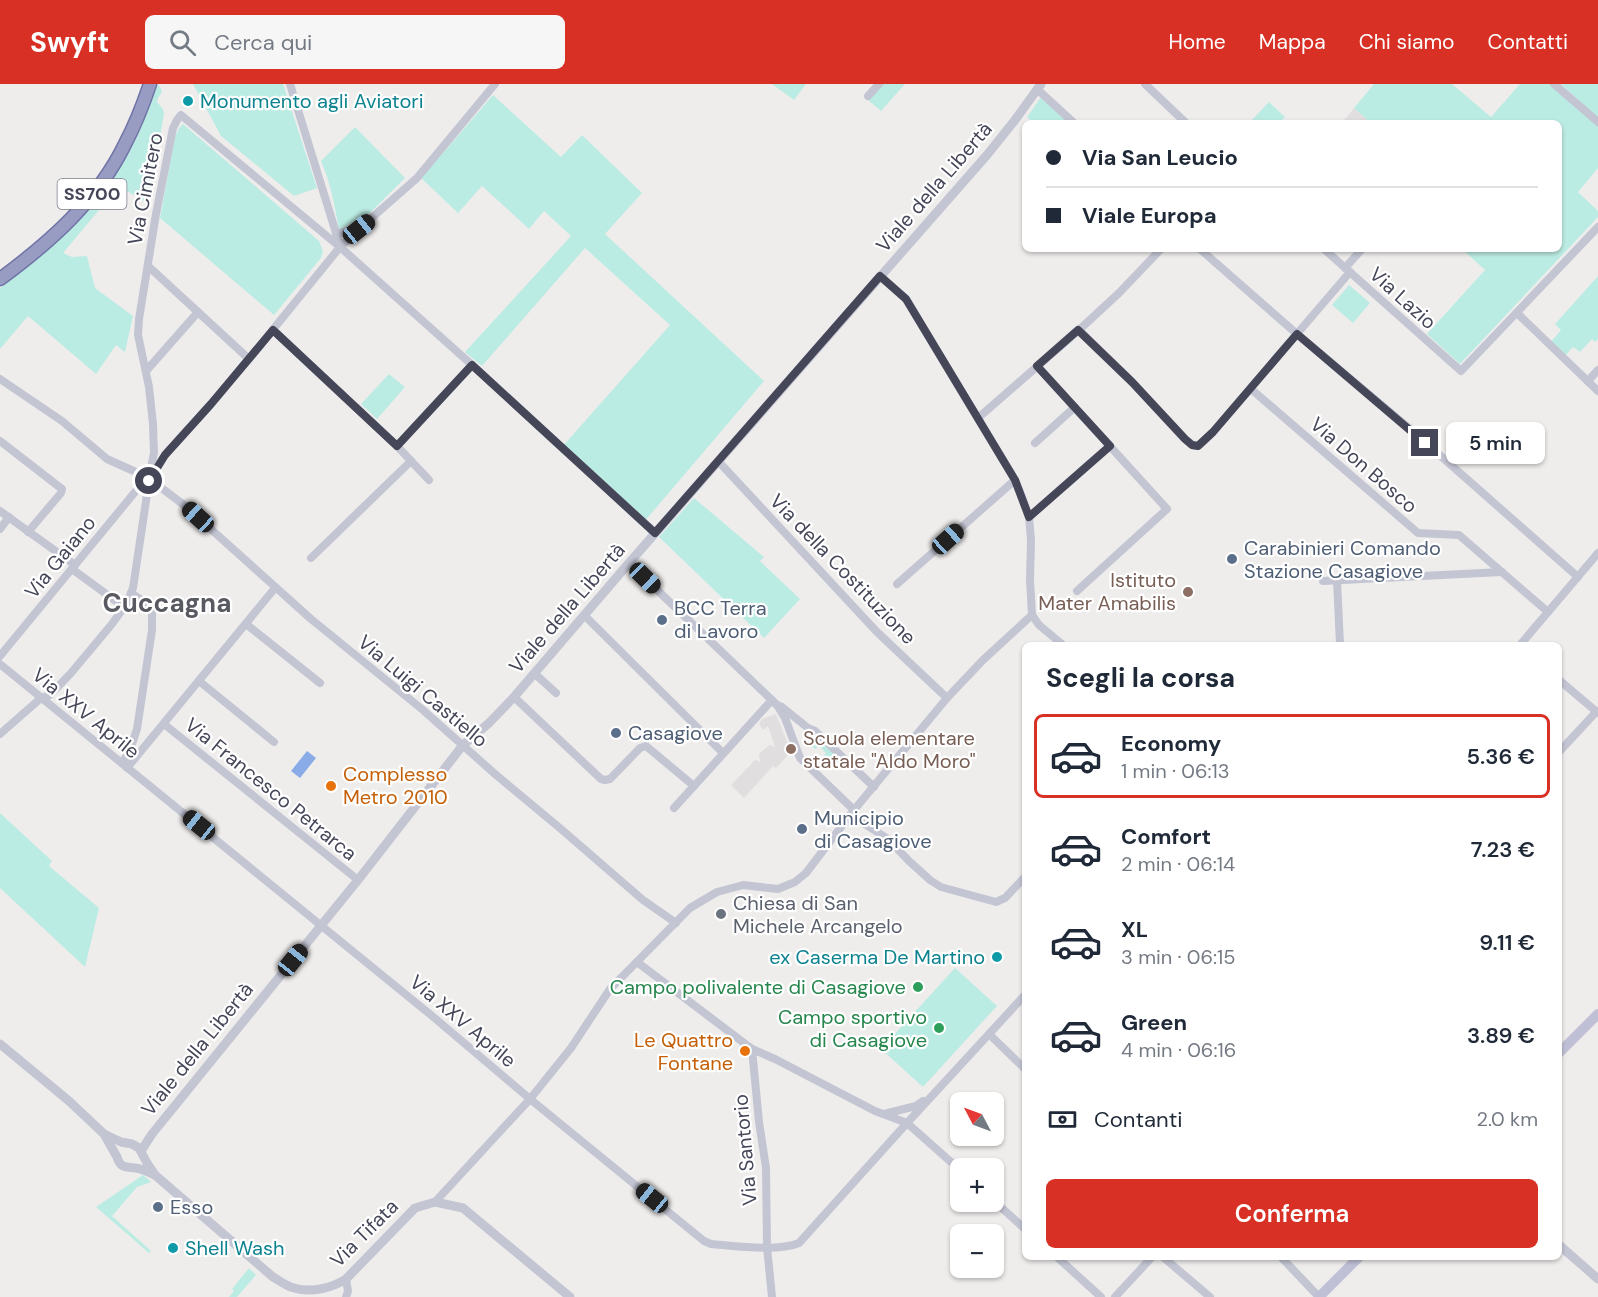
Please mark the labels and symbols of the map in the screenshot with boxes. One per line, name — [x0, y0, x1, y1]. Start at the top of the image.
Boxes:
place label: Monumento agli Aviatori — [200, 88, 423, 114]
marker: Monumento agli Aviatori — [181, 94, 195, 108]
street label: Viale della Libertà — [870, 116, 998, 258]
street label: Via Cimitero — [121, 131, 169, 247]
road number: SS700 — [58, 179, 127, 209]
car — [339, 211, 379, 247]
street label: Via Lazio — [1364, 261, 1442, 335]
street label: Via Don Bosco — [1305, 411, 1423, 519]
callout: 5 min — [1446, 422, 1545, 464]
route end — [1411, 429, 1438, 456]
route start — [135, 467, 162, 494]
street label: Via della Costituzione — [764, 488, 922, 650]
car — [179, 498, 217, 536]
street label: Via Gaiano — [19, 510, 101, 604]
car — [929, 520, 967, 558]
place label: Carabinieri Comando Stazione Casagiove — [1244, 535, 1441, 584]
street label: Viale della Libertà — [503, 537, 631, 679]
marker: Carabinieri Comando Stazione Casagiove — [1225, 552, 1239, 566]
car — [626, 559, 664, 597]
place label: Istituto Mater Amabilis — [1038, 567, 1176, 616]
marker: Istituto Mater Amabilis — [1181, 585, 1195, 599]
district label: Cuccagna — [103, 586, 231, 620]
place label: BCC Terra di Lavoro — [674, 595, 767, 644]
marker: BCC Terra di Lavoro — [655, 613, 669, 627]
street label: Via Luigi Castiello — [353, 629, 493, 753]
street label: Via XXV Aprile — [27, 662, 145, 764]
street label: Via Francesco Petrarca — [180, 712, 362, 866]
place label: Casagiove — [628, 720, 723, 746]
place label: Scuola elementare statale "Aldo Moro" — [803, 725, 976, 774]
marker: Casagiove — [609, 726, 623, 740]
marker: Scuola elementare statale "Aldo Moro" — [784, 742, 798, 756]
place label: Complesso Metro 2010 — [343, 761, 448, 810]
marker: Complesso Metro 2010 — [324, 779, 338, 793]
place label: Municipio di Casagiove — [814, 805, 932, 854]
car — [179, 807, 219, 843]
marker: Municipio di Casagiove — [795, 822, 809, 836]
place label: Chiesa di San Michele Arcangelo — [733, 890, 903, 939]
marker: Chiesa di San Michele Arcangelo — [714, 907, 728, 921]
car — [275, 940, 311, 980]
place label: ex Caserma De Martino — [769, 944, 985, 970]
marker: ex Caserma De Martino — [990, 950, 1004, 964]
street label: Via XXV Aprile — [404, 969, 522, 1073]
place label: Campo polivalente di Casagiove — [610, 974, 906, 1000]
street label: Viale della Libertà — [135, 977, 259, 1121]
marker: Campo polivalente di Casagiove — [911, 980, 925, 994]
place label: Campo sportivo di Casagiove — [778, 1004, 927, 1053]
marker: Campo sportivo di Casagiove — [932, 1021, 946, 1035]
place label: Le Quattro Fontane — [634, 1027, 733, 1076]
marker: Le Quattro Fontane — [738, 1044, 752, 1058]
north arrow — [950, 1092, 1004, 1146]
street label: Via Santorio — [727, 1093, 763, 1207]
car — [632, 1180, 672, 1216]
street label: Via Tifata — [324, 1193, 404, 1273]
place label: Esso — [170, 1194, 213, 1220]
marker: Esso — [151, 1200, 165, 1214]
place label: Shell Wash — [185, 1235, 285, 1261]
marker: Shell Wash — [166, 1241, 180, 1255]

